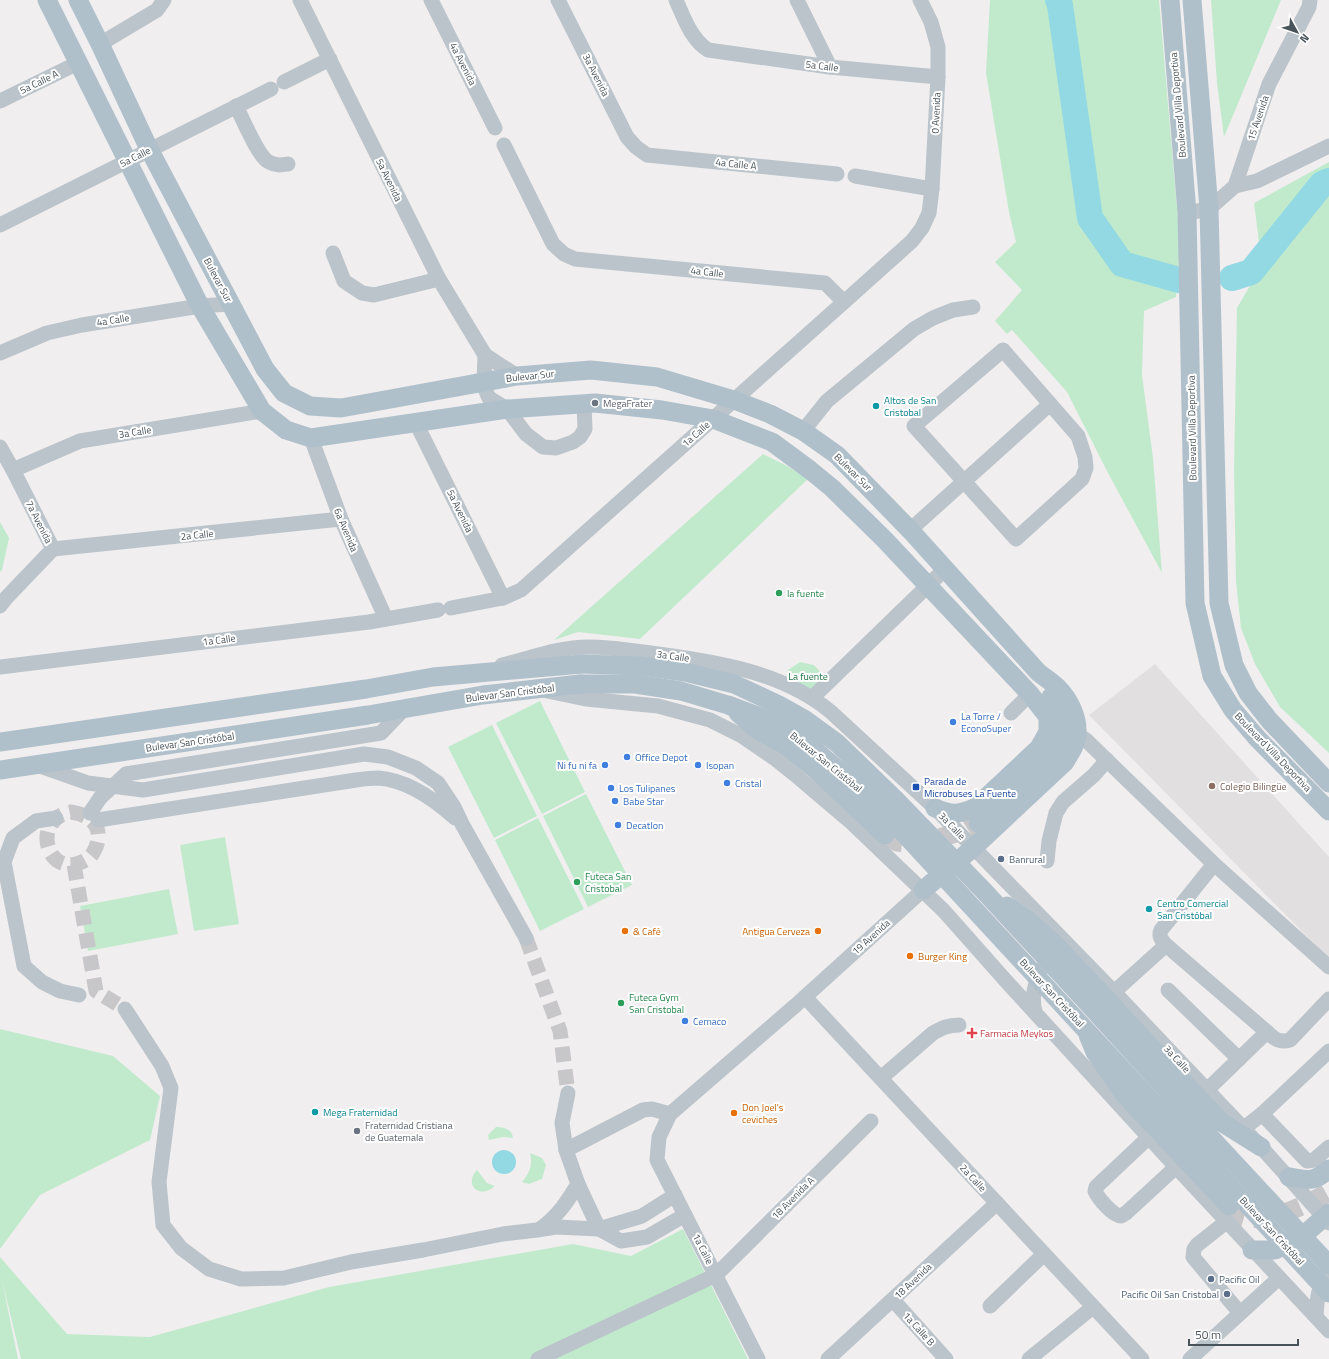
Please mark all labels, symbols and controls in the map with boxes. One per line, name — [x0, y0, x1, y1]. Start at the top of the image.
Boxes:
north arrow — [1277, 12, 1317, 52]
text: N — [1296, 30, 1313, 46]
street label: 4a Avenida — [446, 40, 480, 88]
street label: 3a Avenida — [579, 51, 613, 99]
street label: Boulevard Villa Deportiva — [1166, 52, 1190, 158]
street label: 5a Calle — [805, 57, 839, 75]
street label: 5a Calle A — [17, 66, 61, 98]
street label: 0 Avenida — [927, 92, 945, 134]
street label: 15 Avenida — [1243, 93, 1273, 143]
street label: 5a Calle — [117, 143, 153, 171]
street label: 4a Calle A — [715, 154, 757, 174]
street label: 5a Avenida — [372, 156, 406, 204]
street label: Bulevar Sur — [200, 255, 236, 305]
street label: 4a Calle — [690, 263, 724, 281]
street label: 4a Calle — [96, 310, 130, 330]
street label: Bulevar Sur — [505, 366, 555, 386]
street label: Boulevard Villa Deportiva — [1184, 375, 1200, 481]
place label: Altos de San Cristobal — [884, 393, 936, 420]
place label: MegaFrater — [603, 396, 653, 411]
marker: MegaFrater — [590, 398, 600, 408]
marker: Altos de San Cristobal — [871, 401, 881, 411]
street label: 1a Calle — [679, 417, 713, 451]
street label: 3a Calle — [118, 422, 152, 442]
street label: Bulevar Sur — [831, 450, 876, 495]
street label: 5a Avenida — [443, 487, 477, 535]
street label: 7a Avenida — [22, 498, 56, 546]
street label: 6a Avenida — [330, 506, 362, 554]
street label: 2a Calle — [180, 526, 214, 544]
place label: la fuente — [787, 586, 824, 601]
marker: la fuente — [774, 588, 784, 598]
street label: 1a Calle — [202, 631, 236, 649]
street label: 3a Calle — [656, 646, 690, 666]
park label: La fuente — [788, 669, 828, 684]
street label: Bulevar San Cristóbal — [465, 680, 555, 706]
place label: La Torre / EconoSuper — [961, 709, 1012, 736]
street label: Boulevard Villa Deportiva — [1231, 709, 1315, 795]
marker: La Torre / EconoSuper — [948, 717, 958, 727]
street label: Bulevar San Cristóbal — [145, 728, 235, 756]
street label: Bulevar San Cristóbal — [787, 728, 865, 796]
place label: Office Depot — [635, 750, 688, 765]
marker: Office Depot — [622, 752, 632, 762]
place label: Ni fu ni fa — [557, 758, 597, 773]
place label: Isopan — [706, 758, 734, 773]
marker: Ni fu ni fa — [600, 760, 610, 770]
marker: Isopan — [693, 760, 703, 770]
place label: Parada de Microbuses La Fuente — [924, 774, 1016, 801]
place label: Cristal — [735, 776, 762, 791]
marker: Cristal — [722, 778, 732, 788]
place label: Colegio Bilingüe — [1220, 779, 1287, 794]
place label: Los Tulipanes — [619, 781, 676, 796]
marker: Colegio Bilingüe — [1207, 781, 1217, 791]
marker: Parada de Microbuses La Fuente — [911, 782, 921, 792]
marker: Los Tulipanes — [606, 783, 616, 793]
place label: Babe Star — [623, 794, 665, 809]
marker: Babe Star — [610, 796, 620, 806]
street label: 3a Calle — [935, 809, 969, 843]
place label: Decatlon — [626, 818, 663, 833]
marker: Decatlon — [613, 820, 623, 830]
place label: Banrural — [1009, 852, 1045, 867]
marker: Banrural — [996, 854, 1006, 864]
place label: Futeca San Cristobal — [585, 869, 631, 896]
marker: Futeca San Cristobal — [572, 877, 582, 887]
place label: Centro Comercial San Cristóbal — [1157, 896, 1228, 923]
marker: Centro Comercial San Cristóbal — [1144, 904, 1154, 914]
street label: 19 Avenida — [849, 916, 893, 958]
place label: & Café — [633, 924, 661, 939]
place label: Antigua Cerveza — [742, 924, 810, 939]
marker: & Café — [620, 926, 630, 936]
marker: Antigua Cerveza — [813, 926, 823, 936]
place label: Burger King — [918, 949, 967, 964]
marker: Burger King — [905, 951, 915, 961]
street label: Bulevar San Cristóbal — [1016, 955, 1088, 1031]
place label: Futeca Gym San Cristobal — [629, 990, 684, 1017]
marker: Futeca Gym San Cristobal — [616, 998, 626, 1008]
place label: Cemaco — [693, 1014, 726, 1029]
marker: Cemaco — [680, 1016, 690, 1026]
place label: Farmacia Meykos — [980, 1026, 1054, 1041]
marker: Farmacia Meykos — [967, 1028, 977, 1038]
street label: 3a Calle — [1160, 1042, 1194, 1076]
place label: Don Joel's ceviches — [742, 1100, 784, 1127]
place label: Mega Fraternidad — [323, 1105, 397, 1120]
marker: Mega Fraternidad — [310, 1107, 320, 1117]
marker: Don Joel's ceviches — [729, 1108, 739, 1118]
place label: Fraternidad Cristiana de Guatemala — [365, 1118, 453, 1145]
marker: Fraternidad Cristiana de Guatemala — [352, 1126, 362, 1136]
street label: 2a Calle — [956, 1161, 990, 1195]
street label: 18 Avenida A — [768, 1173, 818, 1223]
street label: Bulevar San Cristóbal — [1236, 1193, 1308, 1269]
street label: 1a Calle — [689, 1231, 717, 1267]
street label: 18 Avenida — [891, 1260, 935, 1302]
place label: Pacific Oil — [1219, 1272, 1260, 1287]
marker: Pacific Oil — [1206, 1274, 1216, 1284]
place label: Pacific Oil San Cristobal — [1121, 1287, 1219, 1302]
marker: Pacific Oil San Cristobal — [1222, 1289, 1232, 1299]
street label: 1a Calle B — [900, 1309, 938, 1349]
scale bar — [1189, 1321, 1298, 1347]
text: 50 m — [1195, 1325, 1221, 1344]

